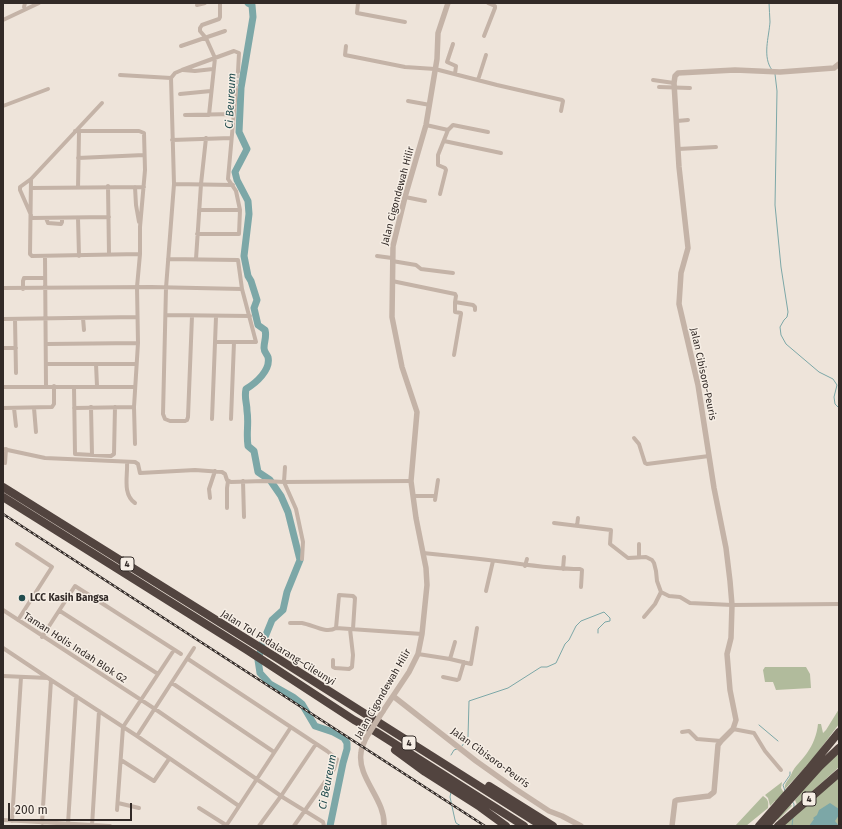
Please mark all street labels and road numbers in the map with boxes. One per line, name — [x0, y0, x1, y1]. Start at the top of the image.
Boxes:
street label: Jalan Cigondewah Hilir — [379, 145, 417, 247]
street label: Jalan Cibisoro-Peuris — [687, 327, 719, 421]
road number: 4 — [120, 557, 134, 571]
street label: Jalan Tol Padalarang–Cileunyi — [219, 608, 337, 688]
street label: Taman Holis Indah Blok G2 — [21, 610, 129, 686]
street label: Jalan Cigondewah Hilir — [352, 647, 414, 741]
street label: Jalan Cibisoro-Peuris — [448, 725, 532, 791]
road number: 4 — [402, 736, 416, 750]
road number: 4 — [802, 792, 816, 806]

